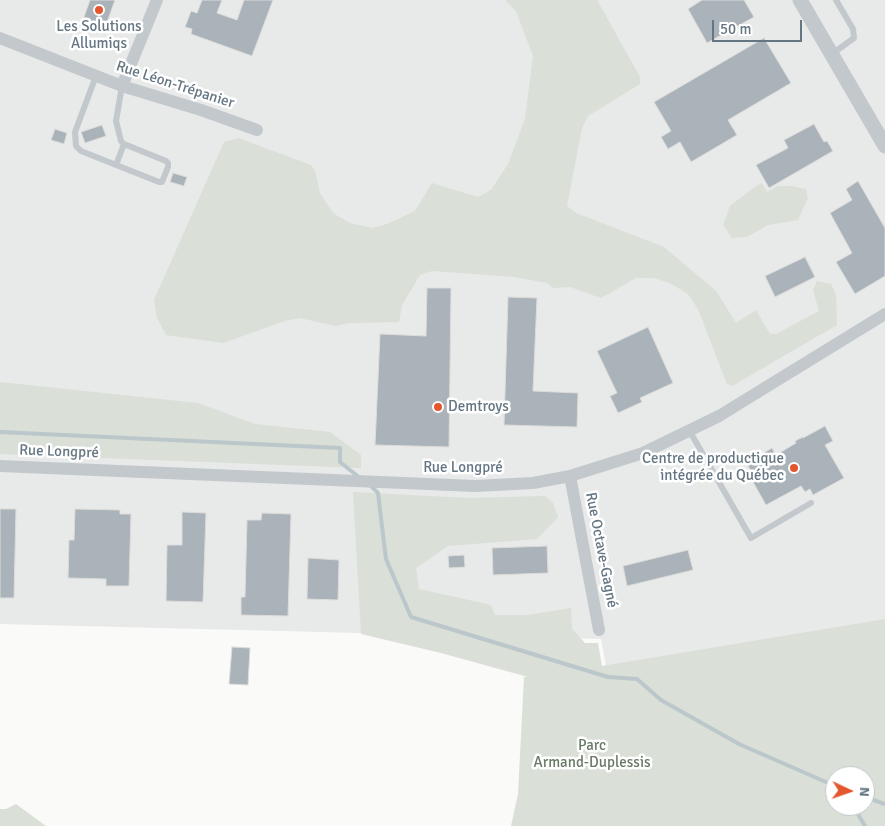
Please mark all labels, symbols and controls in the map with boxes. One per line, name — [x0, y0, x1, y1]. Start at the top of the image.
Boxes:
marker: Les Solutions Allumiqs — [93, 4, 105, 16]
scale bar — [715, 10, 805, 42]
place label: Les Solutions Allumiqs — [56, 18, 142, 53]
text: 50 m — [720, 20, 751, 38]
street label: Rue Léon-Trépanier — [114, 57, 236, 113]
place label: Demtroys — [448, 398, 509, 416]
marker: Demtroys — [432, 401, 444, 413]
street label: Rue Longpré — [19, 442, 99, 462]
place label: Centre de productique intégrée du Québec — [642, 450, 784, 485]
street label: Rue Longpré — [423, 459, 503, 477]
marker: Centre de productique intégrée du Québec — [788, 462, 800, 474]
street label: Rue Octave-Gagné — [581, 491, 621, 609]
park label: Parc Armand-Duplessis — [533, 737, 651, 772]
north arrow — [825, 766, 875, 816]
text: N — [856, 786, 873, 797]

